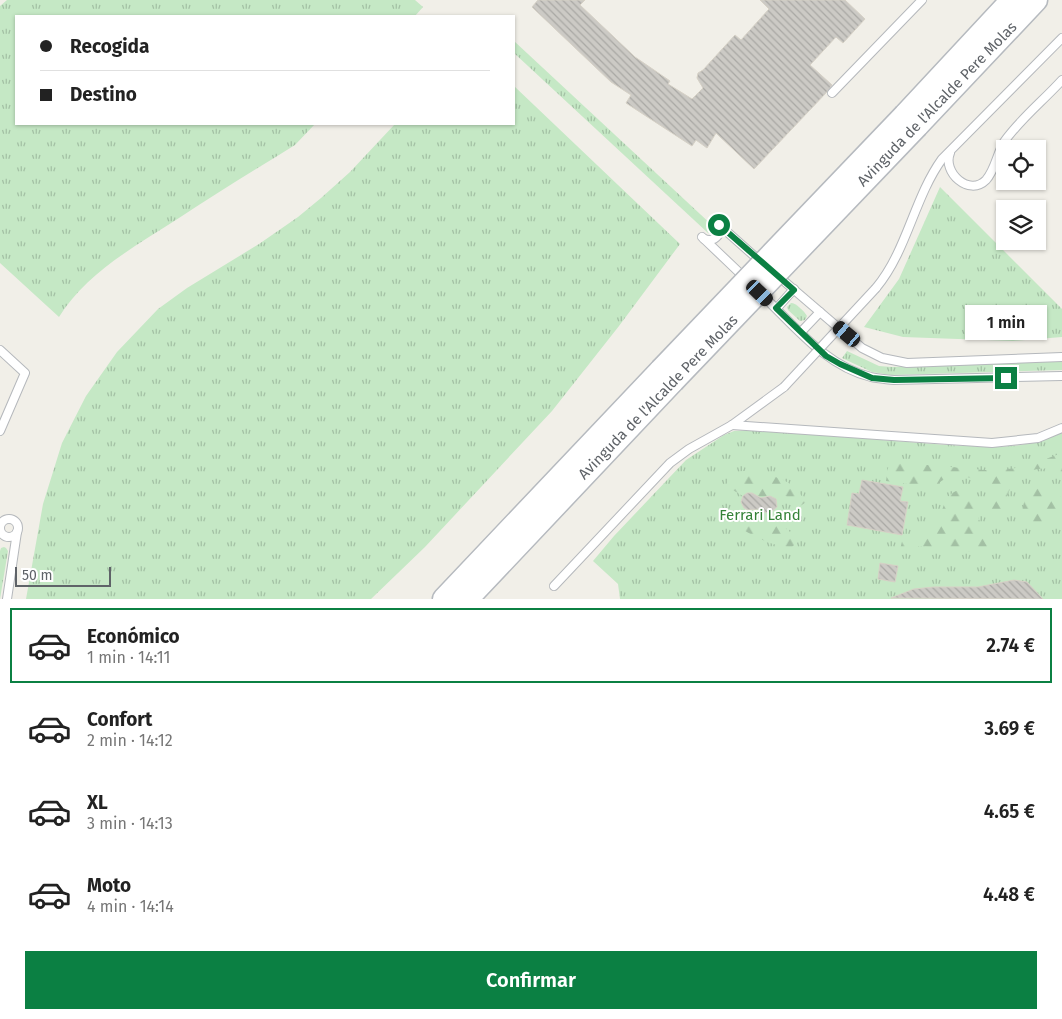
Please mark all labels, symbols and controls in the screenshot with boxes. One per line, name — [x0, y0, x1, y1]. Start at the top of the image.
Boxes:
street label: Avinguda de l'Alcalde Pere Molas — [854, 18, 1020, 190]
text: Recogida — [70, 35, 149, 58]
text: Destino — [70, 83, 137, 106]
map controls — [996, 140, 1046, 250]
button: locate — [996, 140, 1046, 190]
button: layers — [996, 200, 1046, 250]
route start — [708, 214, 730, 236]
car — [743, 277, 776, 309]
callout: 1 min — [965, 306, 1047, 340]
street label: Avinguda de l'Alcalde Pere Molas — [575, 311, 741, 483]
text: 1 min — [987, 313, 1025, 332]
car — [830, 319, 863, 349]
route end — [995, 367, 1017, 389]
park label: Ferrari Land — [719, 506, 801, 524]
scale bar — [15, 564, 111, 587]
text: 50 m — [22, 567, 53, 584]
icon: car — [27, 623, 72, 668]
text: Económico — [87, 625, 180, 648]
text: 2.74 € — [986, 634, 1035, 657]
text: 1 min · 14:11 — [87, 648, 170, 667]
icon: car — [27, 706, 72, 751]
text: Confort — [87, 708, 152, 731]
text: 3.69 € — [984, 717, 1035, 740]
text: 2 min · 14:12 — [87, 731, 173, 750]
icon: car — [27, 789, 72, 834]
text: XL — [87, 791, 108, 814]
text: 4.65 € — [984, 800, 1035, 823]
text: 3 min · 14:13 — [87, 814, 173, 833]
icon: car — [27, 872, 72, 917]
text: Moto — [87, 874, 131, 897]
text: 4.48 € — [983, 883, 1035, 906]
text: 4 min · 14:14 — [87, 897, 174, 916]
button: Confirmar — [25, 951, 1037, 1009]

